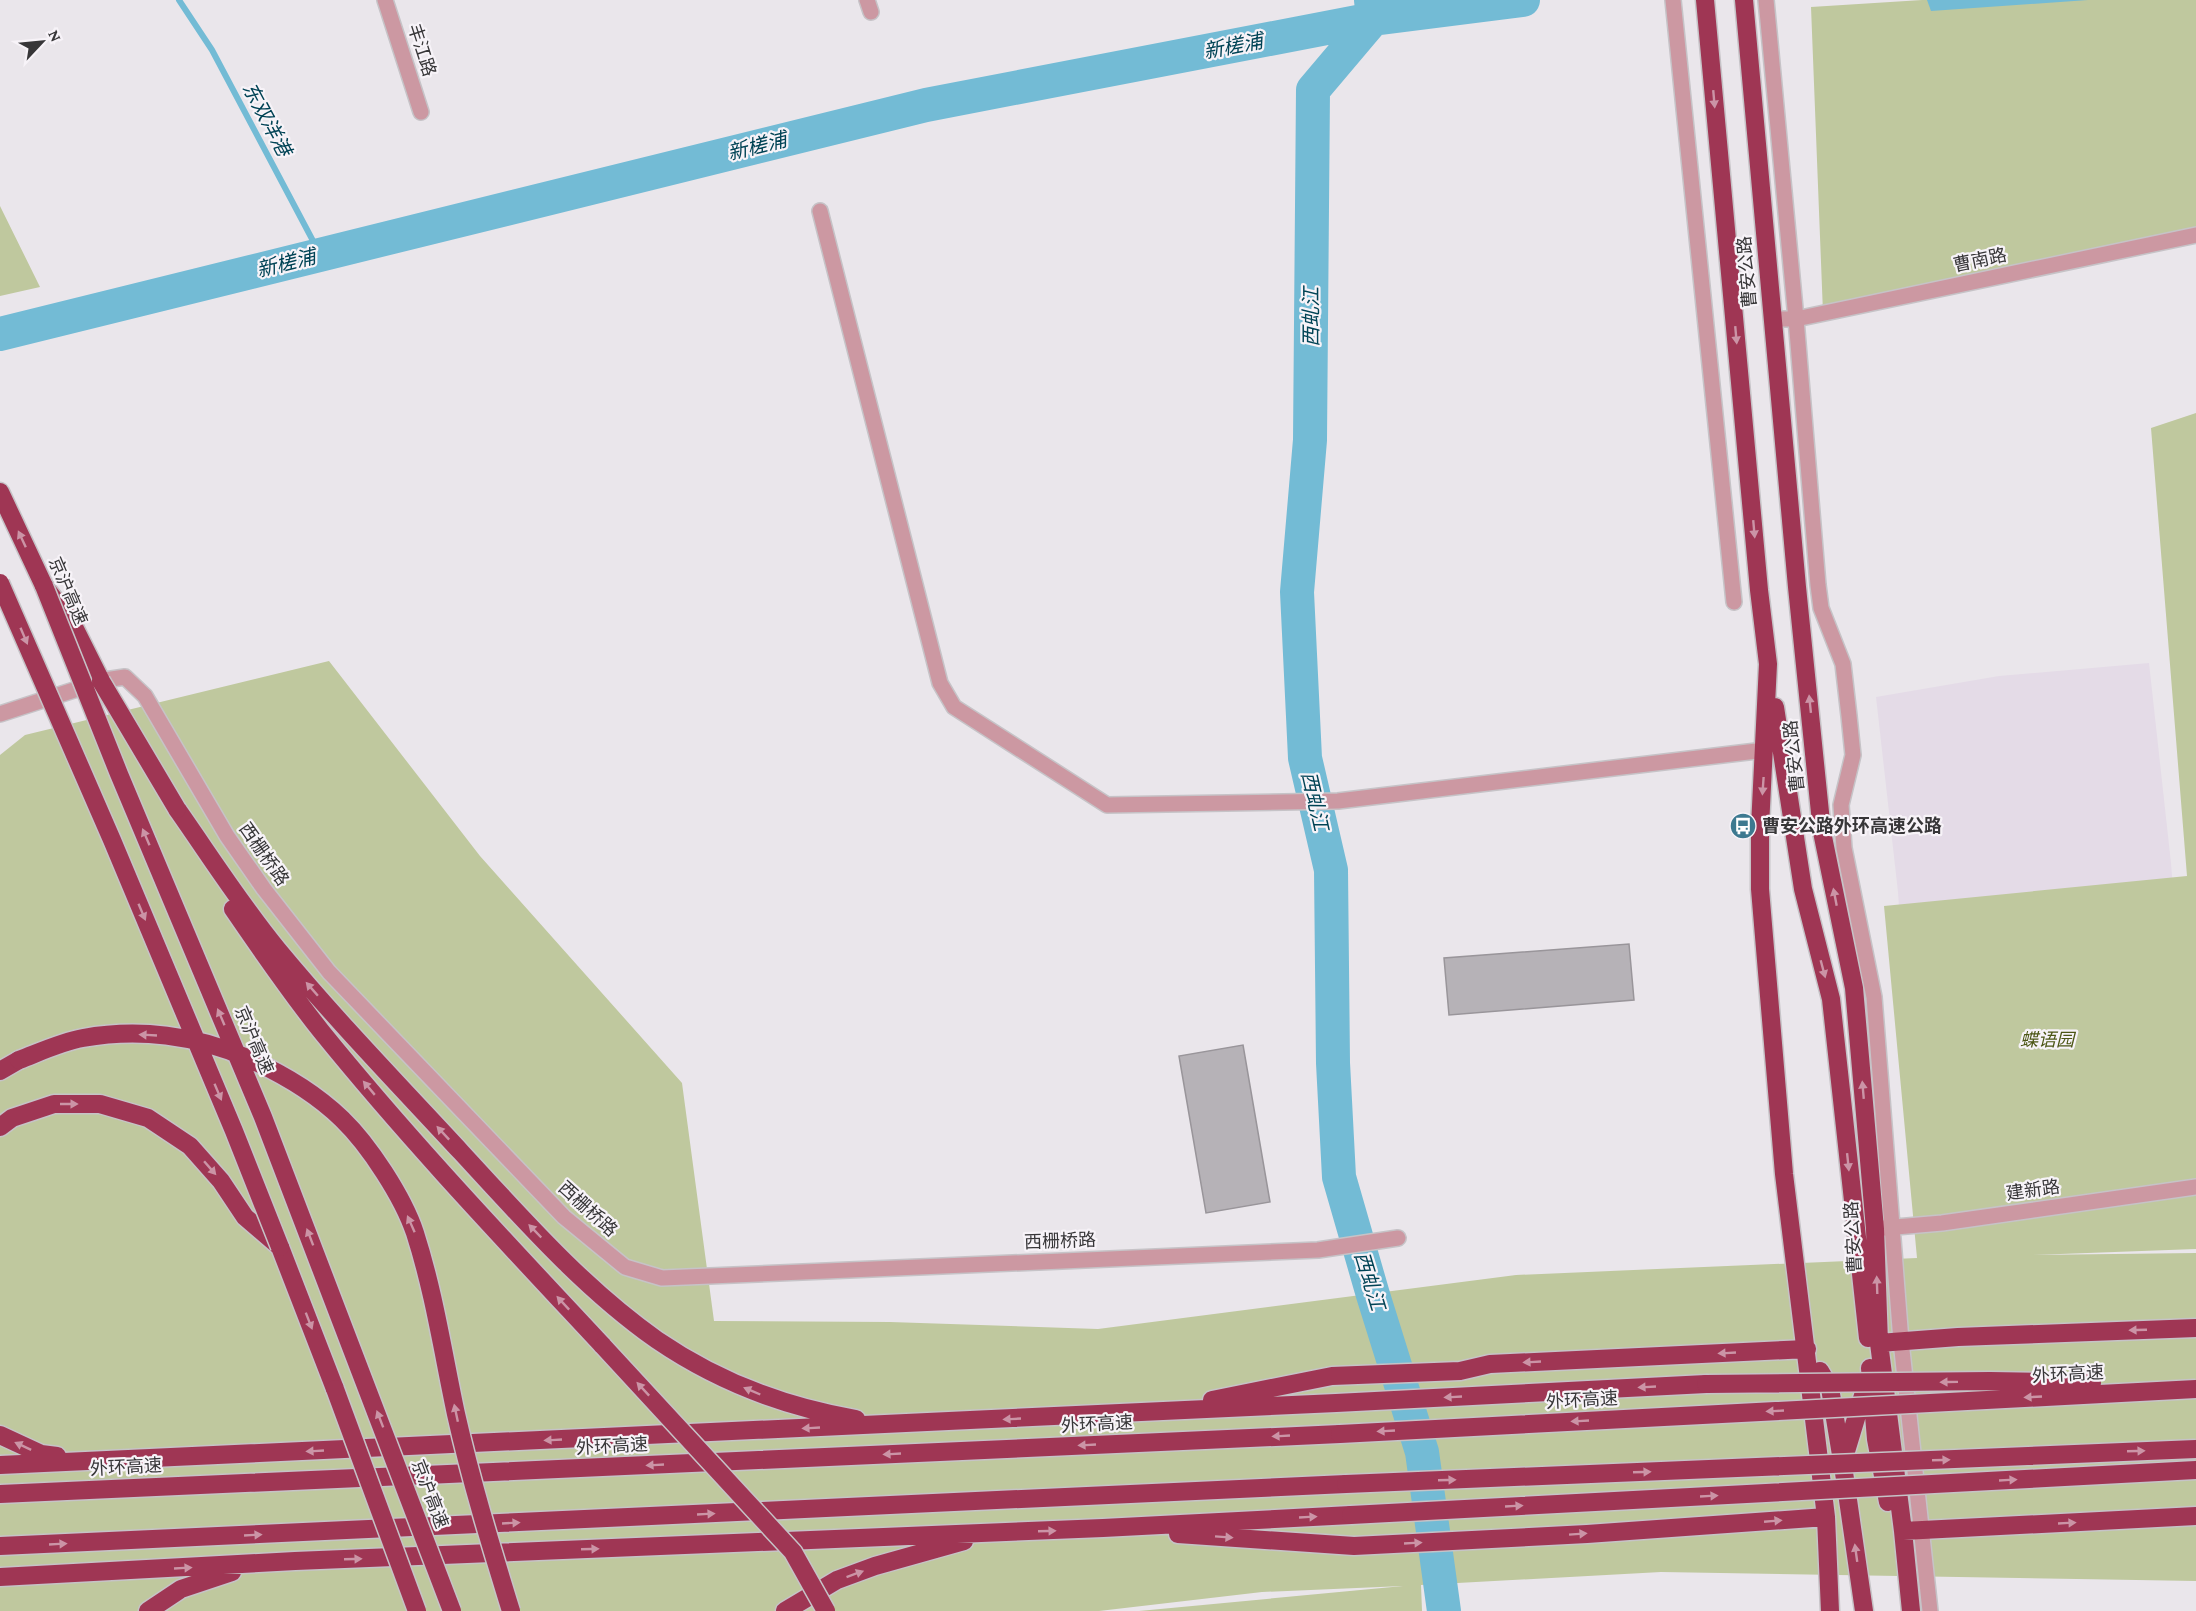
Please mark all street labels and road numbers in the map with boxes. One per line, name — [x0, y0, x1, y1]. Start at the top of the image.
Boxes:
street label: 丰江路 — [404, 21, 440, 79]
street label: 曹安公路 — [1734, 235, 1760, 309]
street label: 曹南路 — [1952, 245, 2008, 275]
street label: 京沪高速 — [45, 554, 91, 628]
street label: 曹安公路 — [1780, 719, 1808, 793]
street label: 西栅桥路 — [235, 819, 293, 889]
street label: 京沪高速 — [231, 1003, 277, 1077]
street label: 建新路 — [2005, 1176, 2061, 1204]
street label: 西栅桥路 — [555, 1177, 621, 1241]
street label: 曹安公路 — [1841, 1201, 1865, 1273]
street label: 西栅桥路 — [1024, 1230, 1096, 1252]
street label: 外环高速 — [2032, 1362, 2104, 1386]
street label: 外环高速 — [1546, 1388, 1618, 1412]
street label: 外环高速 — [1061, 1412, 1133, 1436]
street label: 外环高速 — [576, 1434, 648, 1458]
street label: 外环高速 — [90, 1455, 162, 1479]
street label: 京沪高速 — [408, 1457, 452, 1531]

